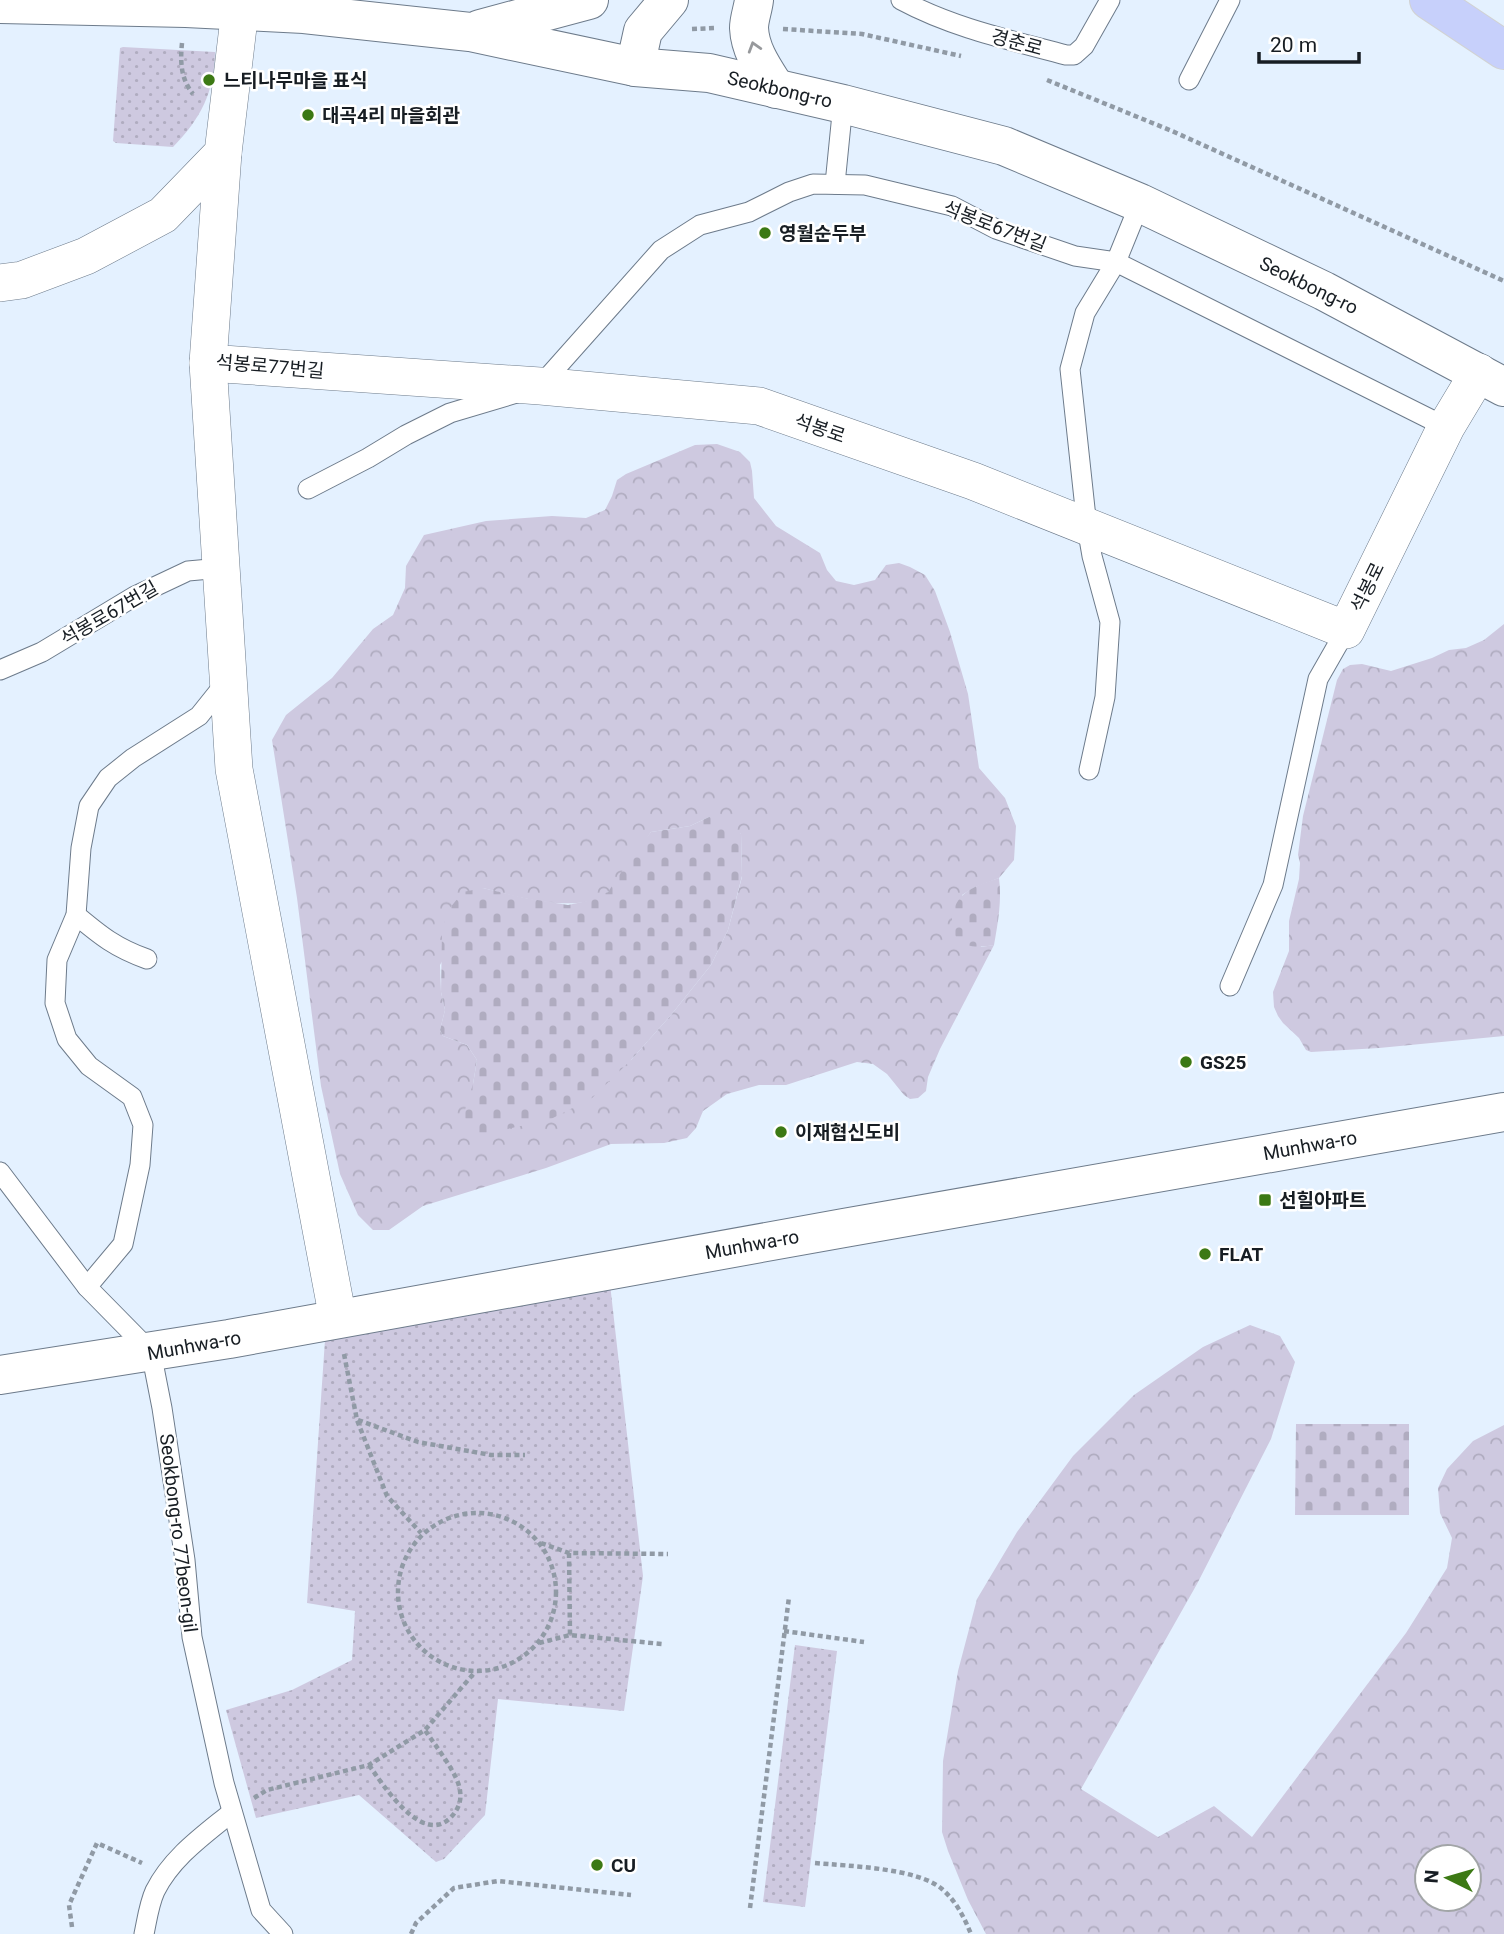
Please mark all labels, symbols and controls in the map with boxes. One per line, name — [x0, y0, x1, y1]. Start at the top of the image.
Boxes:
scale bar — [1259, 21, 1359, 65]
street label: 경춘로 — [989, 25, 1045, 60]
text: 20 m — [1270, 33, 1317, 57]
one-way arrow — [748, 41, 763, 53]
street label: Seokbong-ro — [725, 66, 835, 113]
place label: 느티나무마을 표식 — [223, 69, 368, 92]
marker: 느티나무마을 표식 — [201, 72, 217, 88]
place label: 대곡4리 마을회관 — [322, 104, 461, 127]
marker: 대곡4리 마을회관 — [300, 107, 316, 123]
street label: 석봉로67번길 — [940, 196, 1050, 257]
place label: 영월순두부 — [779, 222, 866, 245]
marker: 영월순두부 — [757, 225, 773, 241]
street label: Seokbong-ro — [1256, 252, 1362, 319]
street label: 석봉로77번길 — [215, 350, 325, 383]
street label: 석봉로 — [791, 409, 848, 448]
street label: 석봉로 — [1346, 559, 1389, 616]
street label: 석봉로67번길 — [56, 576, 162, 651]
place label: GS25 — [1200, 1051, 1247, 1074]
marker: GS25 — [1178, 1054, 1194, 1070]
place label: 이재협신도비 — [795, 1121, 900, 1144]
marker: 이재협신도비 — [773, 1124, 789, 1140]
street label: Munhwa-ro — [1261, 1126, 1359, 1165]
place label: 선힐아파트 — [1279, 1189, 1366, 1212]
marker: 선힐아파트 — [1257, 1192, 1273, 1208]
street label: Munhwa-ro — [703, 1225, 801, 1264]
place label: FLAT — [1219, 1243, 1264, 1266]
marker: FLAT — [1197, 1246, 1213, 1262]
street label: Munhwa-ro — [145, 1326, 243, 1365]
street label: Seokbong-ro 77beon-gil — [155, 1432, 202, 1634]
north arrow — [1413, 1843, 1483, 1913]
place label: CU — [611, 1854, 636, 1877]
marker: CU — [589, 1857, 605, 1873]
text: N — [1420, 1869, 1444, 1884]

